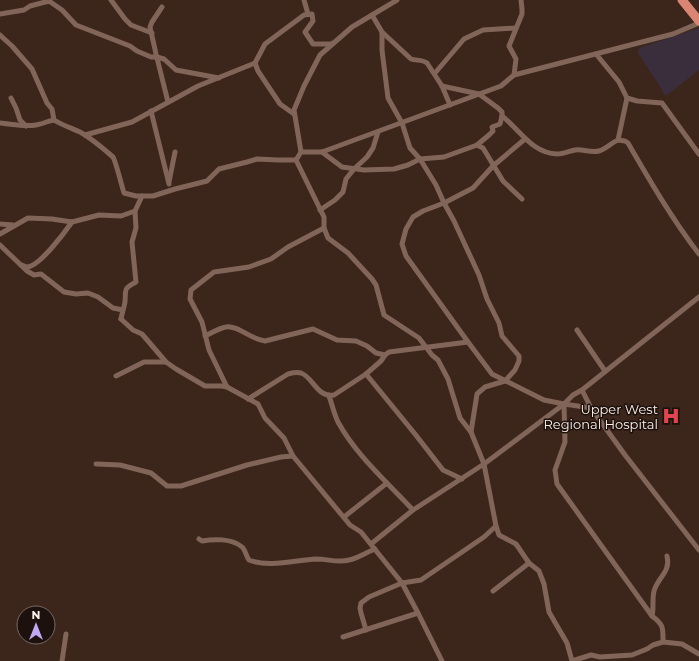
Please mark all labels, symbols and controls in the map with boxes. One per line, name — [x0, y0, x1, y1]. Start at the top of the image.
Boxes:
place label: Upper West Regional Hospital — [543, 401, 658, 432]
hospital icon: Upper West Regional Hospital — [661, 406, 681, 426]
north arrow — [16, 605, 56, 645]
text: N — [32, 608, 40, 622]

